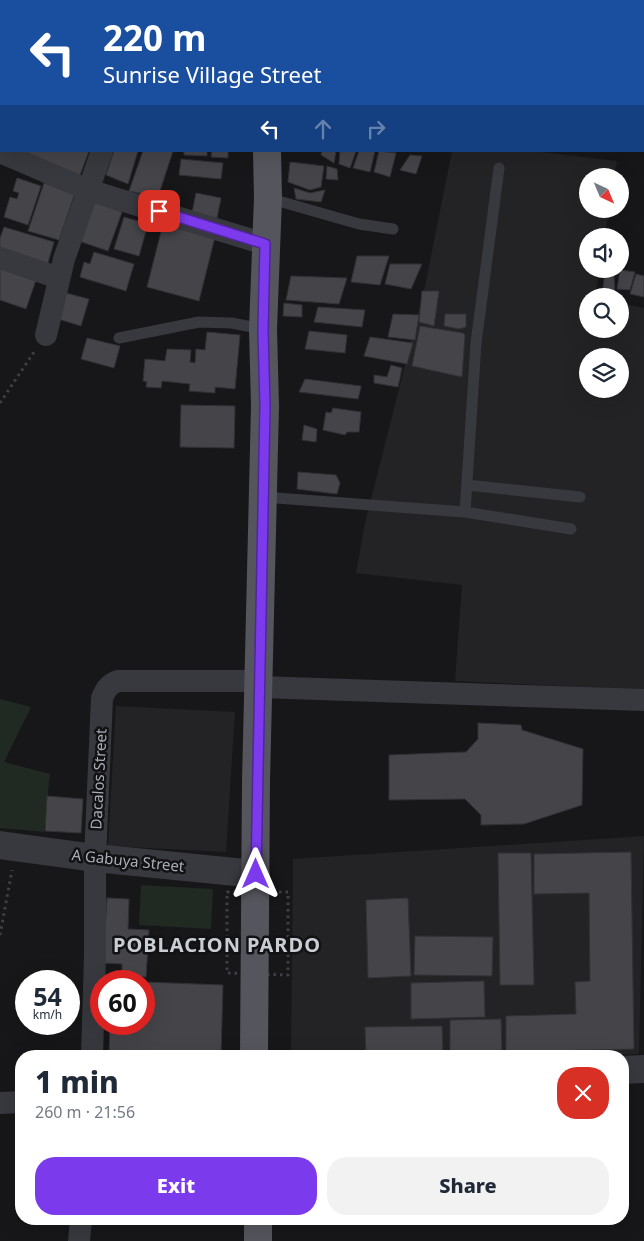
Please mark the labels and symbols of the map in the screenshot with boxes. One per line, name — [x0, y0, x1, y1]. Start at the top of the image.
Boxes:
north arrow — [579, 168, 629, 218]
pin — [138, 190, 180, 232]
street label: Dacalos Street — [85, 727, 111, 830]
street label: A Gabuya Street — [71, 844, 186, 876]
position arrow — [229, 847, 281, 899]
district label: POBLACION PARDO — [113, 931, 321, 958]
speed limit sign: 60 — [90, 970, 155, 1035]

